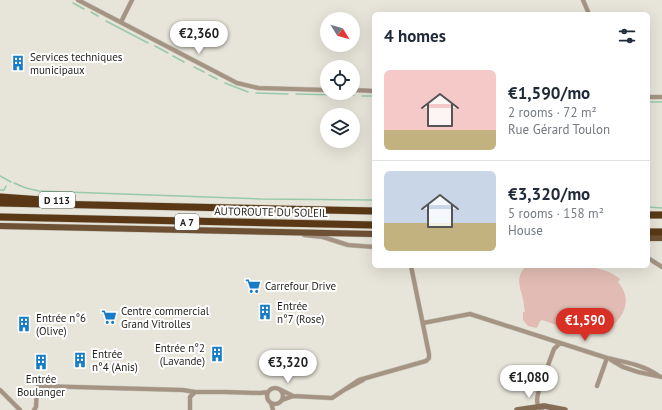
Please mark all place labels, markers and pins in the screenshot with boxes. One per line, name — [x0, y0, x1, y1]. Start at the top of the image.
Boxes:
pin: €2,360 — [166, 21, 232, 55]
place label: Services techniques municipaux — [30, 50, 123, 77]
building icon: Services techniques municipaux — [9, 54, 27, 72]
supermarket icon: Carrefour Drive — [244, 277, 262, 295]
place label: Carrefour Drive — [265, 279, 337, 293]
place label: Entrée n°7 (Rose) — [277, 299, 324, 326]
building icon: Entrée n°7 (Rose) — [256, 303, 274, 321]
place label: Centre commercial Grand Vitrolles — [121, 304, 210, 331]
supermarket icon: Centre commercial Grand Vitrolles — [100, 308, 118, 326]
pin: €1,590 — [552, 308, 618, 342]
place label: Entrée n°6 (Olive) — [36, 311, 86, 338]
building icon: Entrée n°6 (Olive) — [15, 315, 33, 333]
place label: Entrée n°2 (Lavande) — [155, 341, 205, 368]
building icon: Entrée n°2 (Lavande) — [208, 345, 226, 363]
place label: Entrée n°4 (Anis) — [92, 347, 138, 374]
pin: €3,320 — [255, 350, 321, 384]
building icon: Entrée n°4 (Anis) — [71, 351, 89, 369]
building icon: Entrée Boulanger — [32, 353, 50, 371]
pin: €1,080 — [496, 365, 562, 399]
place label: Entrée Boulanger — [17, 372, 65, 399]

